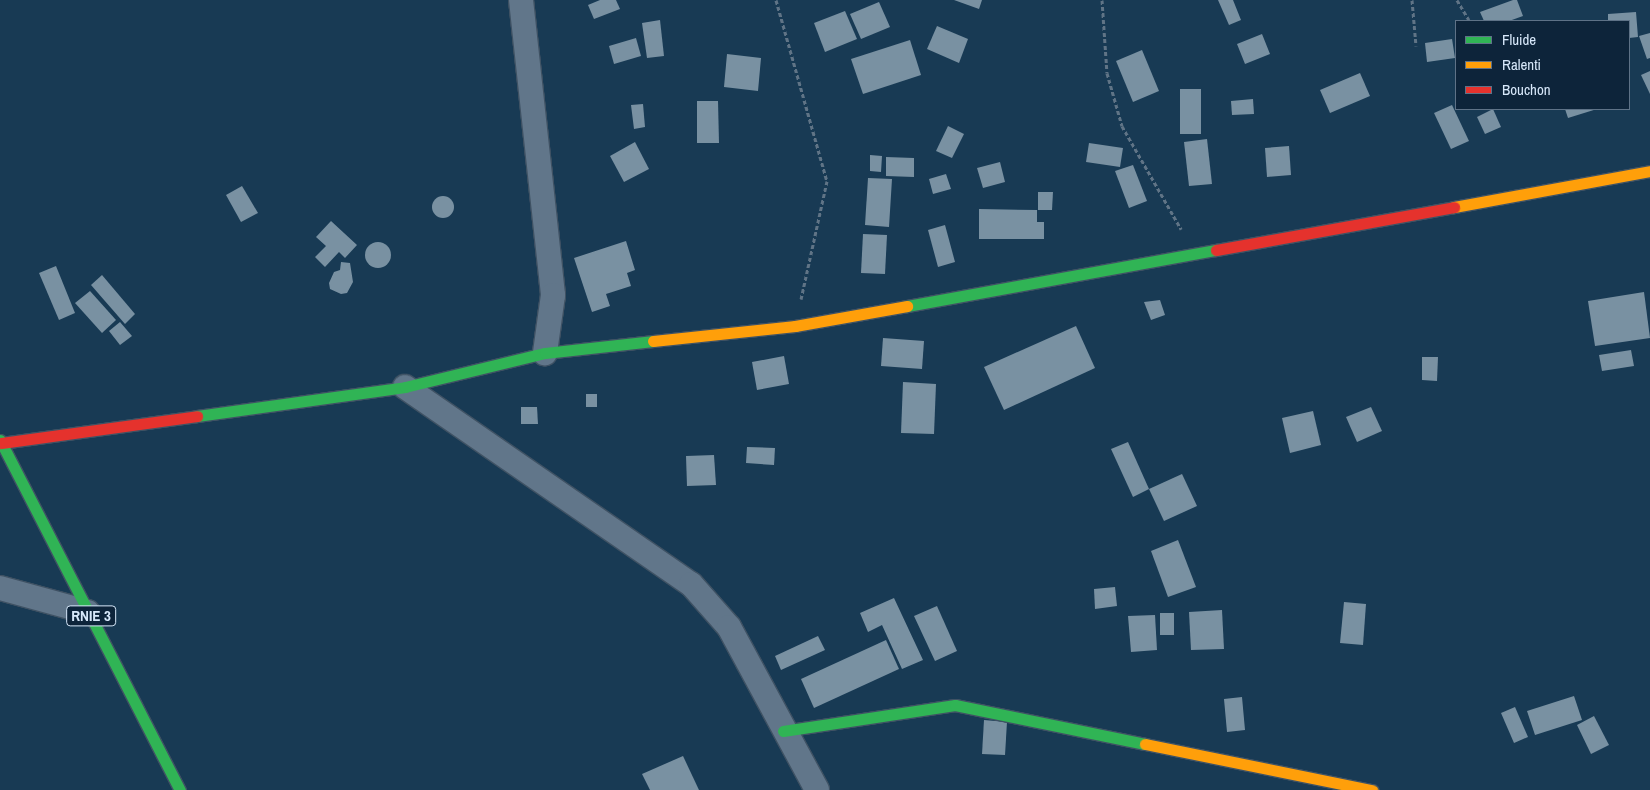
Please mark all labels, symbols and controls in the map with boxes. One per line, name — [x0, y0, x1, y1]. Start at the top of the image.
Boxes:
legend — [1455, 20, 1630, 110]
text: Fluide — [1502, 29, 1536, 50]
text: Ralenti — [1502, 54, 1541, 75]
text: Bouchon — [1502, 79, 1551, 100]
road number: RNIE 3 — [66, 604, 116, 628]

